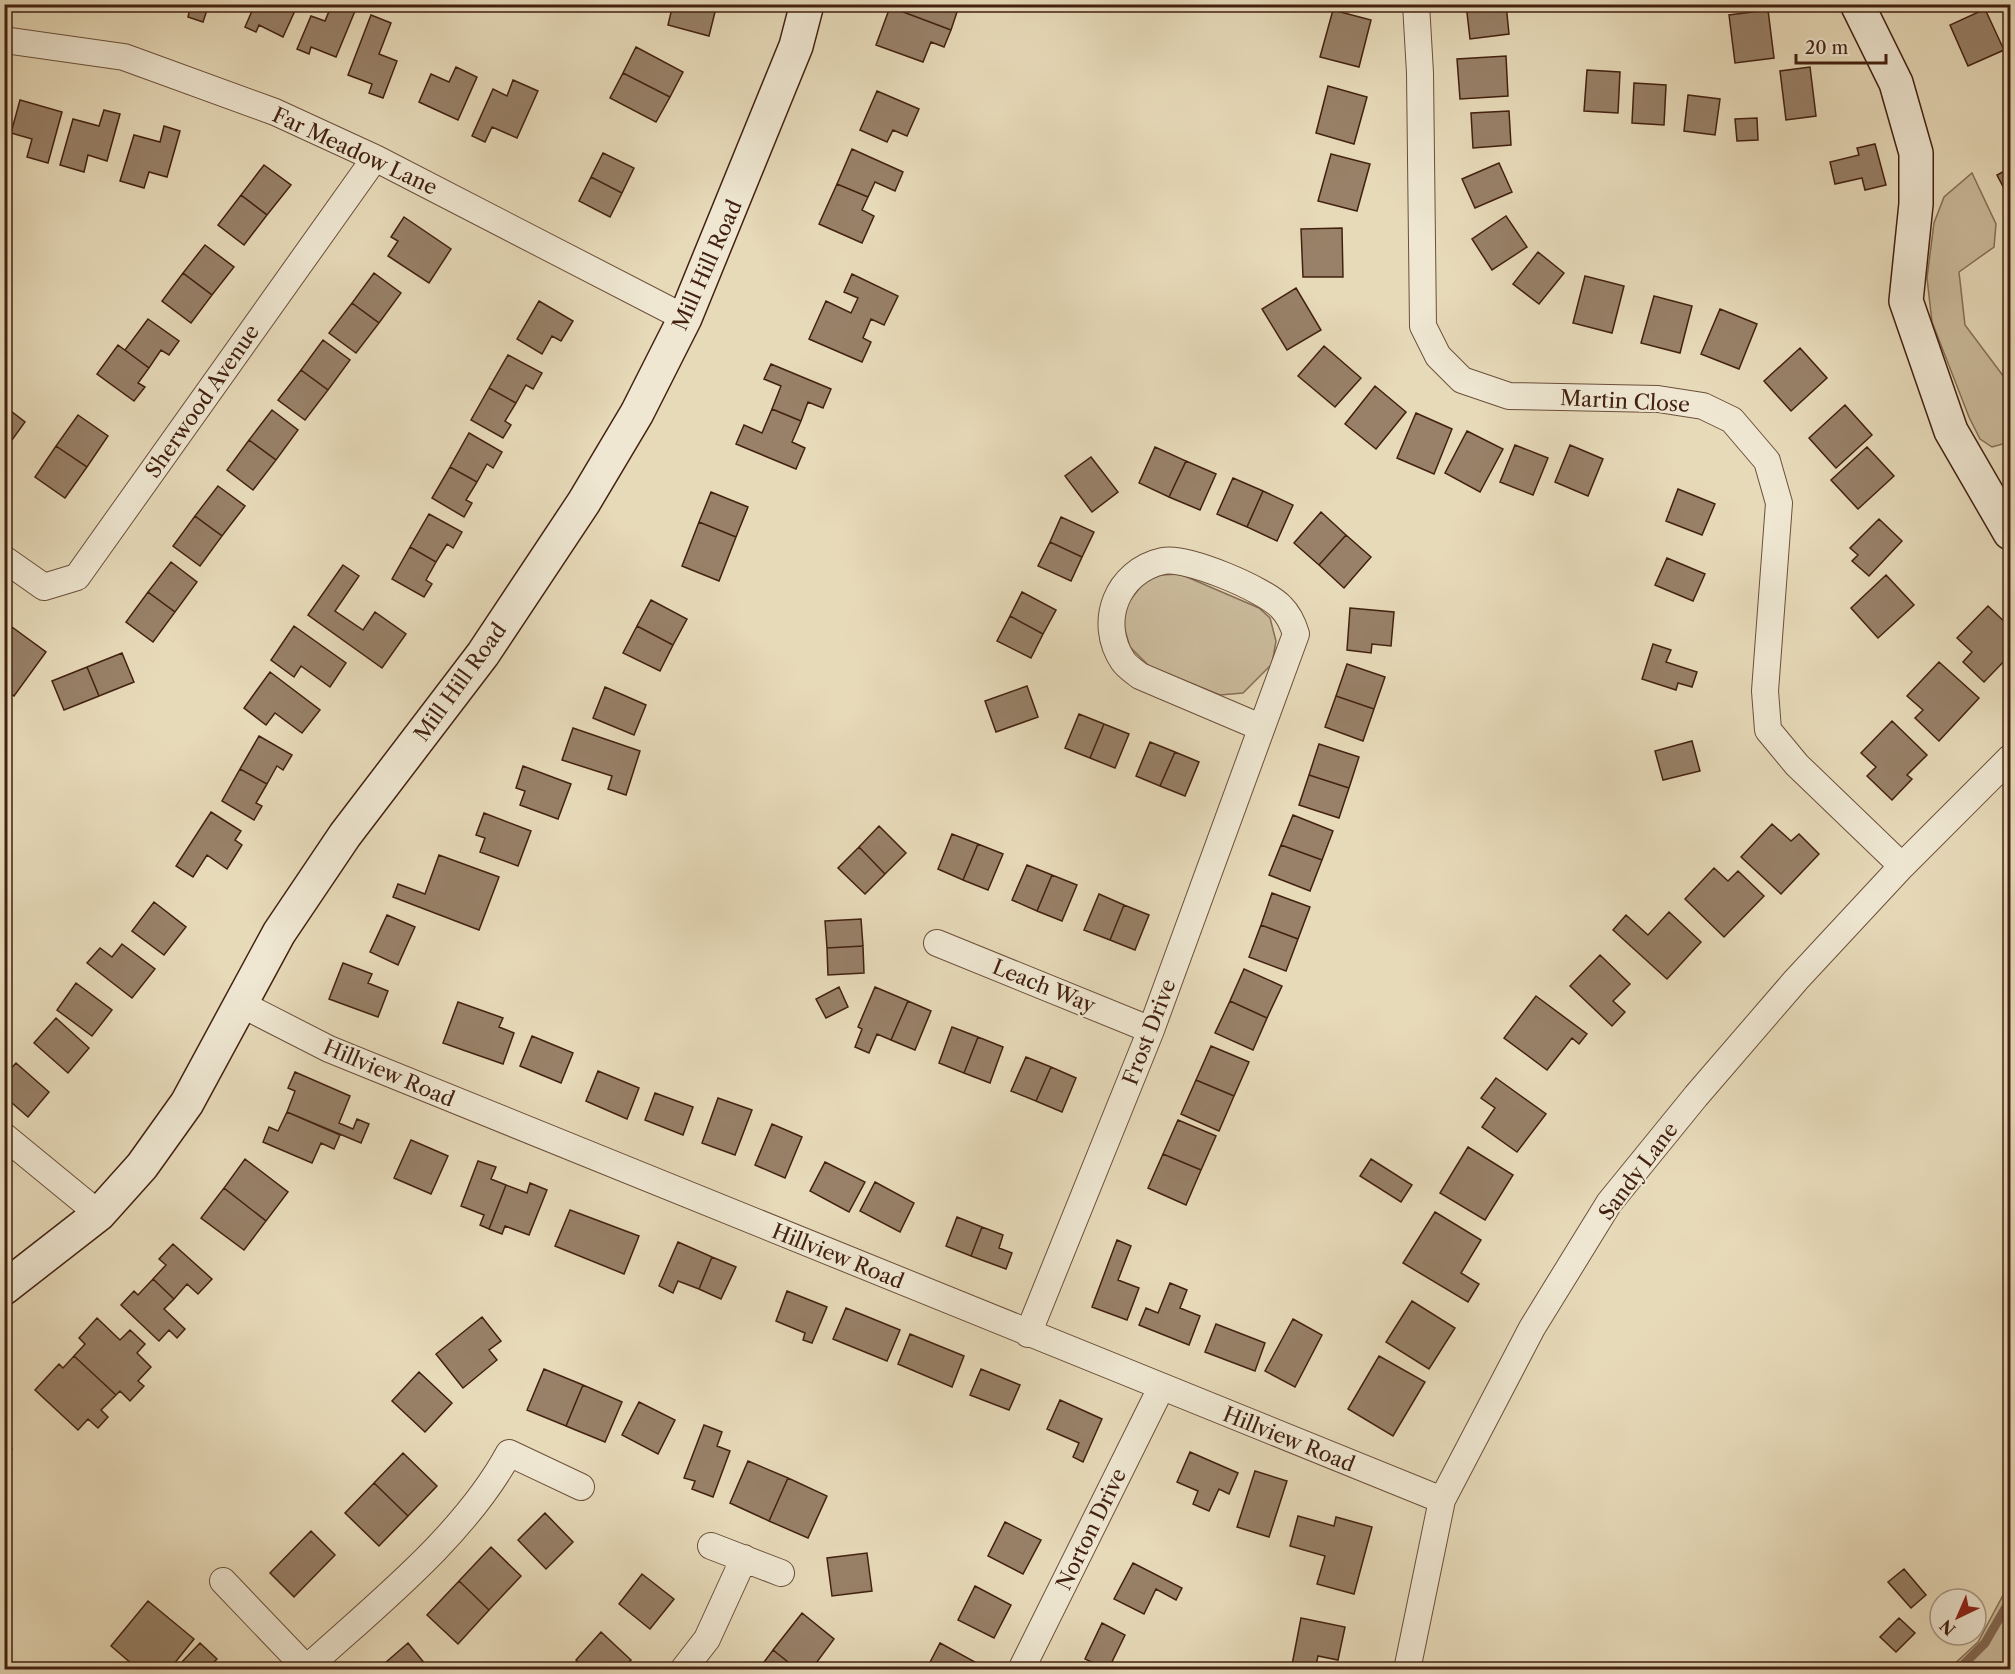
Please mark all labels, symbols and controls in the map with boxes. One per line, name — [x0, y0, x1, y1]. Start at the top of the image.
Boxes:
scale bar — [1796, 27, 1886, 65]
text: 20 m — [1805, 37, 1849, 59]
street label: Far Meadow Lane — [269, 102, 441, 200]
street label: Mill Hill Road — [667, 196, 747, 334]
street label: Sherwood Avenue — [140, 320, 264, 482]
street label: Martin Close — [1560, 385, 1690, 417]
street label: Mill Hill Road — [409, 618, 511, 746]
street label: Leach Way — [989, 954, 1099, 1018]
street label: Frost Drive — [1117, 975, 1181, 1089]
street label: Hillview Road — [320, 1034, 459, 1112]
street label: Sandy Lane — [1593, 1117, 1683, 1225]
street label: Hillview Road — [768, 1218, 908, 1294]
street label: Hillview Road — [1219, 1401, 1359, 1477]
street label: Norton Drive — [1051, 1464, 1131, 1594]
north arrow — [1928, 1587, 1988, 1647]
text: N — [1936, 1616, 1960, 1640]

